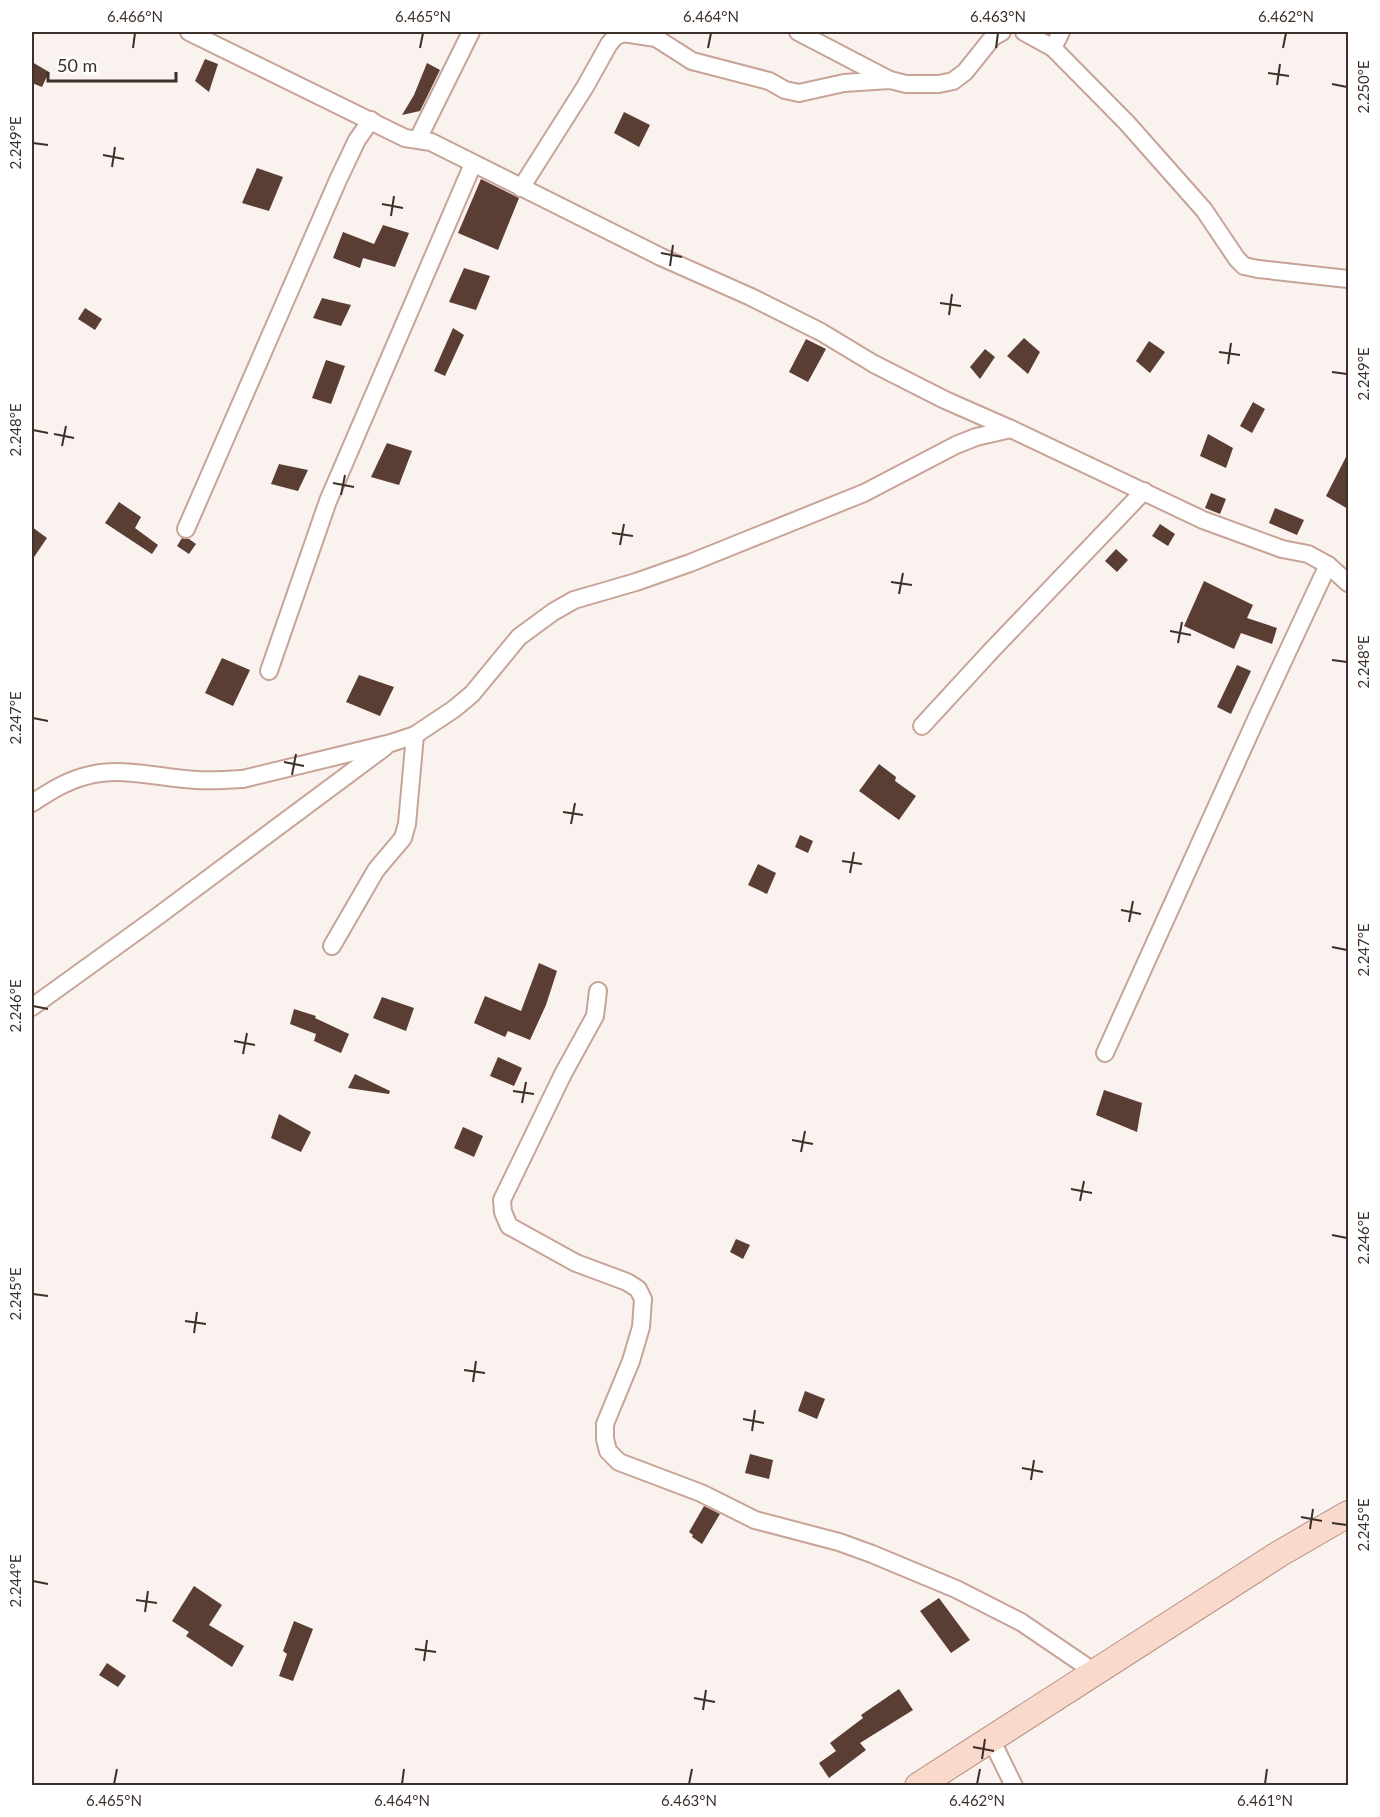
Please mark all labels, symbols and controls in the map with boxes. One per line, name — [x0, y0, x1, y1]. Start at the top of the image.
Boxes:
text: 6.466°N — [107, 7, 163, 25]
text: 6.465°N — [395, 7, 451, 25]
text: 6.464°N — [683, 7, 739, 25]
text: 6.463°N — [970, 7, 1026, 25]
text: 6.462°N — [1258, 7, 1314, 25]
scale bar — [48, 45, 176, 83]
text: 50 m — [57, 54, 97, 76]
text: 2.250°E — [1354, 60, 1372, 114]
text: 2.249°E — [6, 116, 24, 170]
text: 2.249°E — [1354, 347, 1372, 401]
text: 2.248°E — [6, 403, 24, 457]
text: 2.248°E — [1354, 635, 1372, 689]
text: 2.247°E — [6, 691, 24, 745]
text: 2.247°E — [1354, 923, 1372, 977]
text: 2.246°E — [6, 979, 24, 1033]
text: 2.246°E — [1354, 1211, 1372, 1265]
text: 2.245°E — [6, 1267, 24, 1321]
text: 2.245°E — [1354, 1498, 1372, 1552]
text: 2.244°E — [6, 1554, 24, 1608]
text: 6.465°N — [86, 1791, 142, 1809]
text: 6.464°N — [374, 1791, 430, 1809]
text: 6.463°N — [661, 1791, 717, 1809]
text: 6.462°N — [949, 1791, 1005, 1809]
text: 6.461°N — [1237, 1791, 1293, 1809]

